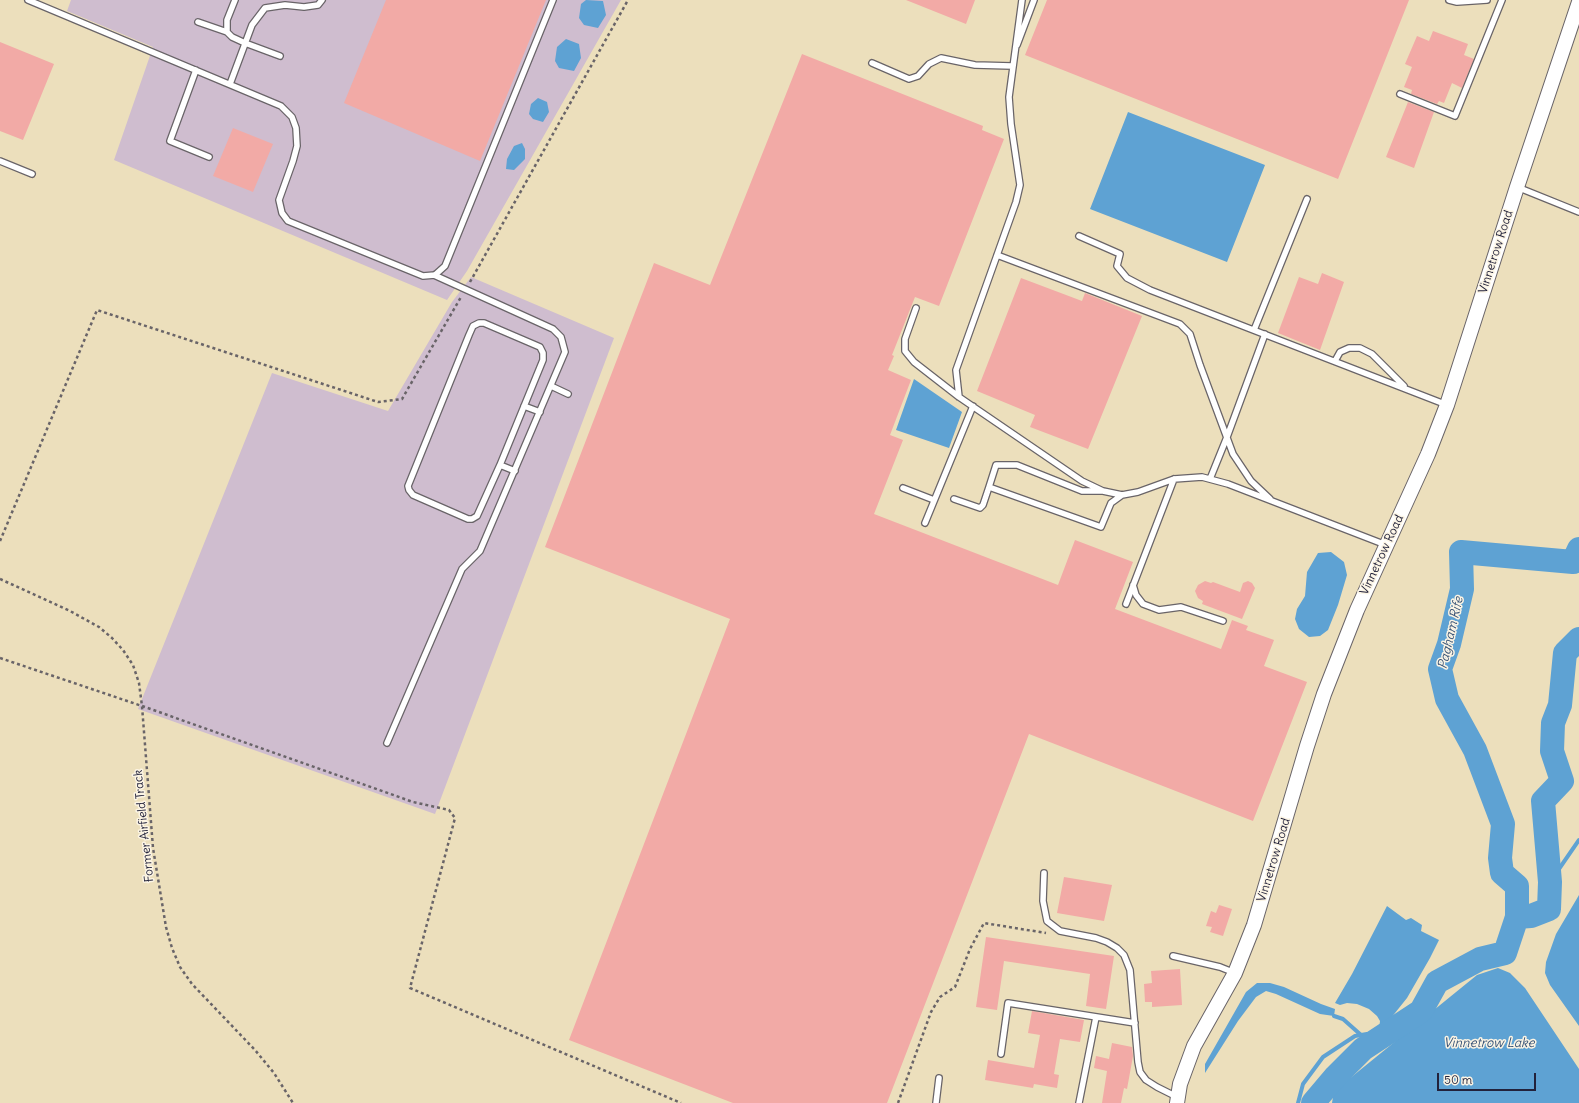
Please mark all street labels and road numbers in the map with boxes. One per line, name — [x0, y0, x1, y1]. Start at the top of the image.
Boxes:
street label: Vinnetrow Road — [1476, 209, 1516, 295]
street label: Vinnetrow Road — [1357, 513, 1407, 597]
street label: Former Airfield Track — [131, 769, 157, 883]
street label: Vinnetrow Road — [1254, 817, 1294, 903]

